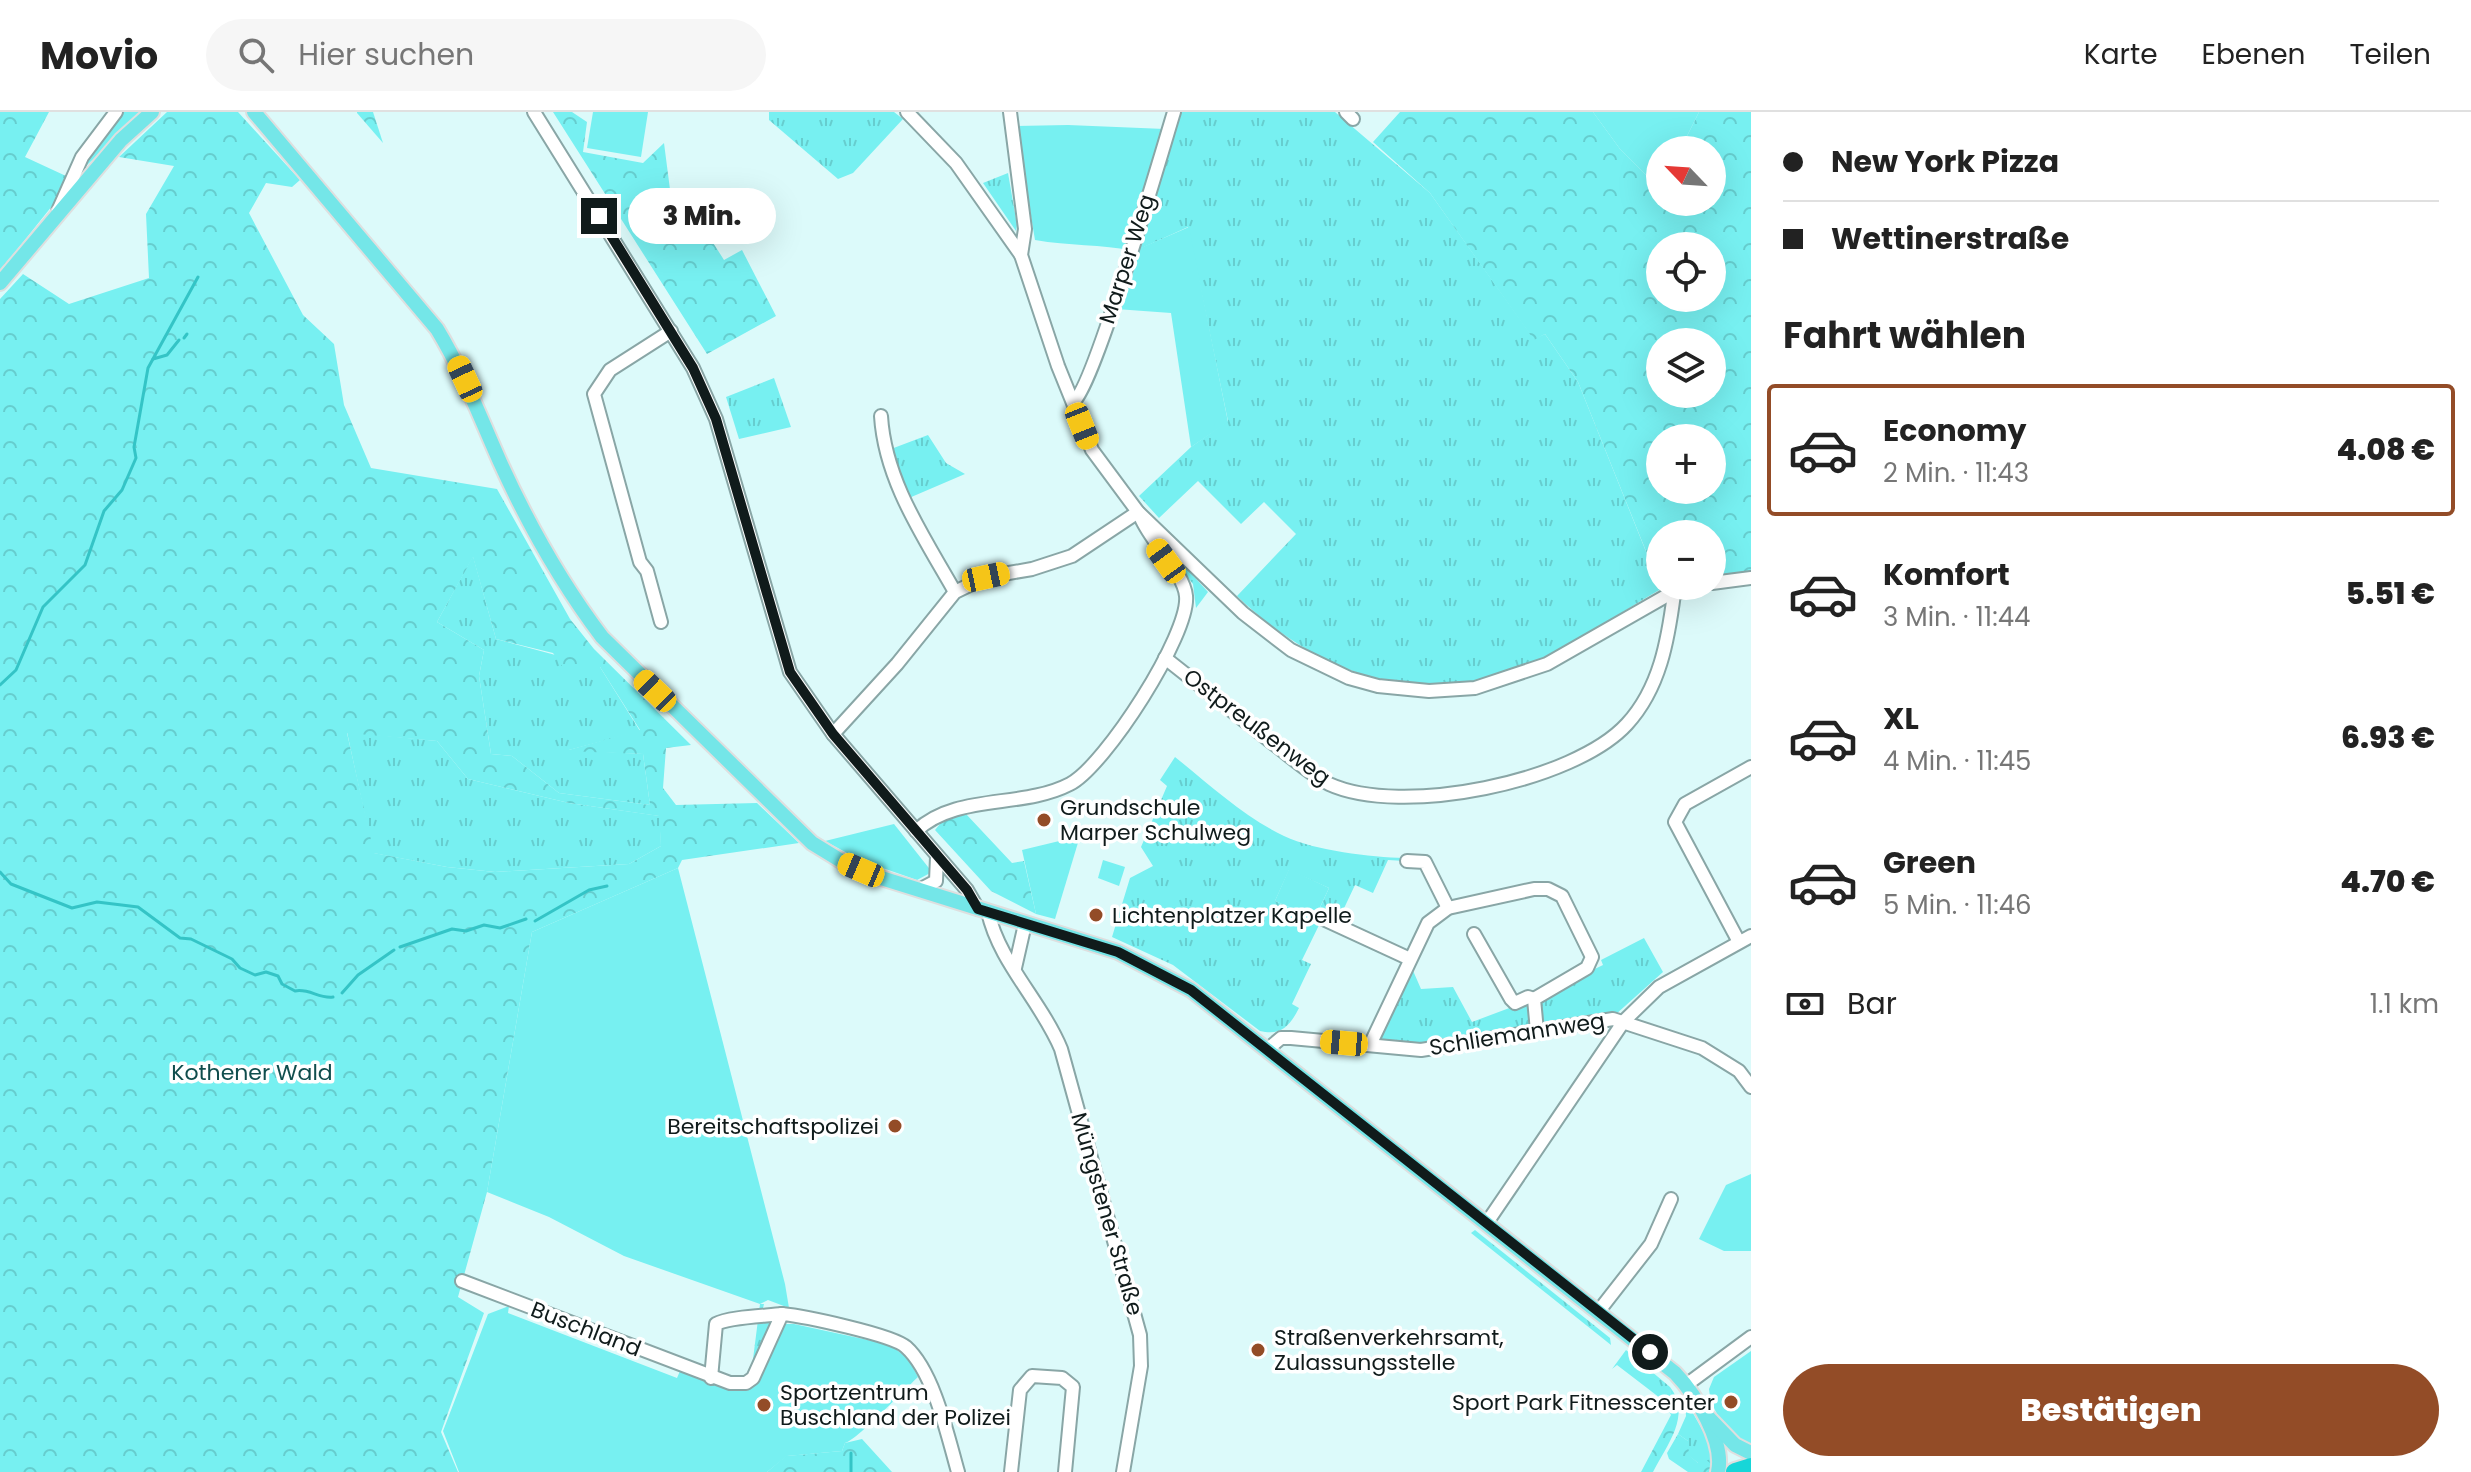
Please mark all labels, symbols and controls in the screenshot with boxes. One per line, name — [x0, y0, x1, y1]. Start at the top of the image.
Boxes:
search box — [206, 19, 766, 91]
text: Movio — [40, 29, 158, 82]
icon: search — [234, 33, 278, 77]
text: Hier suchen — [298, 33, 474, 76]
text: Karte — [2084, 35, 2158, 74]
text: Ebenen — [2202, 35, 2305, 74]
text: Teilen — [2349, 35, 2431, 74]
north arrow — [1646, 136, 1726, 216]
map controls — [1646, 136, 1726, 600]
text: New York Pizza — [1831, 140, 2059, 183]
callout: 3 Min. — [627, 188, 775, 244]
street label: Marper Weg — [1091, 190, 1163, 328]
route end — [581, 198, 617, 234]
text: 3 Min. — [663, 198, 741, 234]
text: Wettinerstraße — [1831, 217, 2069, 260]
button: locate — [1646, 232, 1726, 312]
text: Fahrt wählen — [1783, 310, 2026, 361]
button: layers — [1646, 328, 1726, 408]
car — [444, 352, 486, 406]
car — [1062, 399, 1102, 453]
text: Economy — [1883, 409, 2027, 452]
icon: car — [1787, 414, 1859, 486]
button: + — [1646, 424, 1726, 504]
text: 4.08 € — [2336, 428, 2435, 471]
text: 2 Min. · 11:43 — [1883, 455, 2029, 491]
button: − — [1646, 520, 1726, 600]
car — [1142, 535, 1190, 587]
text: Komfort — [1883, 553, 2010, 596]
icon: car — [1787, 558, 1859, 630]
car — [960, 560, 1012, 594]
text: 5.51 € — [2346, 572, 2435, 615]
text: 3 Min. · 11:44 — [1883, 599, 2030, 635]
street label: Ostpreußenweg — [1177, 661, 1337, 793]
car — [629, 666, 681, 716]
text: XL — [1883, 697, 1919, 740]
icon: car — [1787, 702, 1859, 774]
text: 6.93 € — [2341, 716, 2435, 759]
text: 4 Min. · 11:45 — [1883, 743, 2031, 779]
place label: Grundschule Marper Schulweg — [1060, 792, 1251, 848]
marker: Grundschule Marper Schulweg — [1035, 811, 1053, 829]
text: Green — [1883, 841, 1976, 884]
icon: car — [1787, 846, 1859, 918]
car — [834, 850, 888, 890]
text: 4.70 € — [2340, 860, 2435, 903]
text: 5 Min. · 11:46 — [1883, 887, 2032, 923]
place label: Lichtenplatzer Kapelle — [1112, 900, 1352, 931]
marker: Lichtenplatzer Kapelle — [1087, 906, 1105, 924]
icon: cash — [1783, 982, 1827, 1026]
text: Bar — [1847, 982, 1897, 1025]
text: 1.1 km — [2370, 986, 2439, 1022]
street label: Schliemannweg — [1427, 1005, 1607, 1063]
car — [1319, 1029, 1369, 1057]
park label: Kothener Wald — [171, 1057, 333, 1088]
street label: Müngstener Straße — [1063, 1109, 1151, 1319]
place label: Bereitschaftspolizei — [667, 1111, 879, 1142]
marker: Bereitschaftspolizei — [886, 1117, 904, 1135]
street label: Buschland — [526, 1294, 646, 1364]
place label: Straßenverkehrsamt, Zulassungsstelle — [1274, 1322, 1504, 1378]
route start — [1632, 1334, 1668, 1370]
marker: Straßenverkehrsamt, Zulassungsstelle — [1249, 1341, 1267, 1359]
button: Bestätigen — [1783, 1364, 2439, 1456]
place label: Sportzentrum Buschland der Polizei — [780, 1377, 1011, 1433]
place label: Sport Park Fitnesscenter — [1452, 1387, 1715, 1418]
marker: Sport Park Fitnesscenter — [1722, 1393, 1740, 1411]
marker: Sportzentrum Buschland der Polizei — [755, 1396, 773, 1414]

